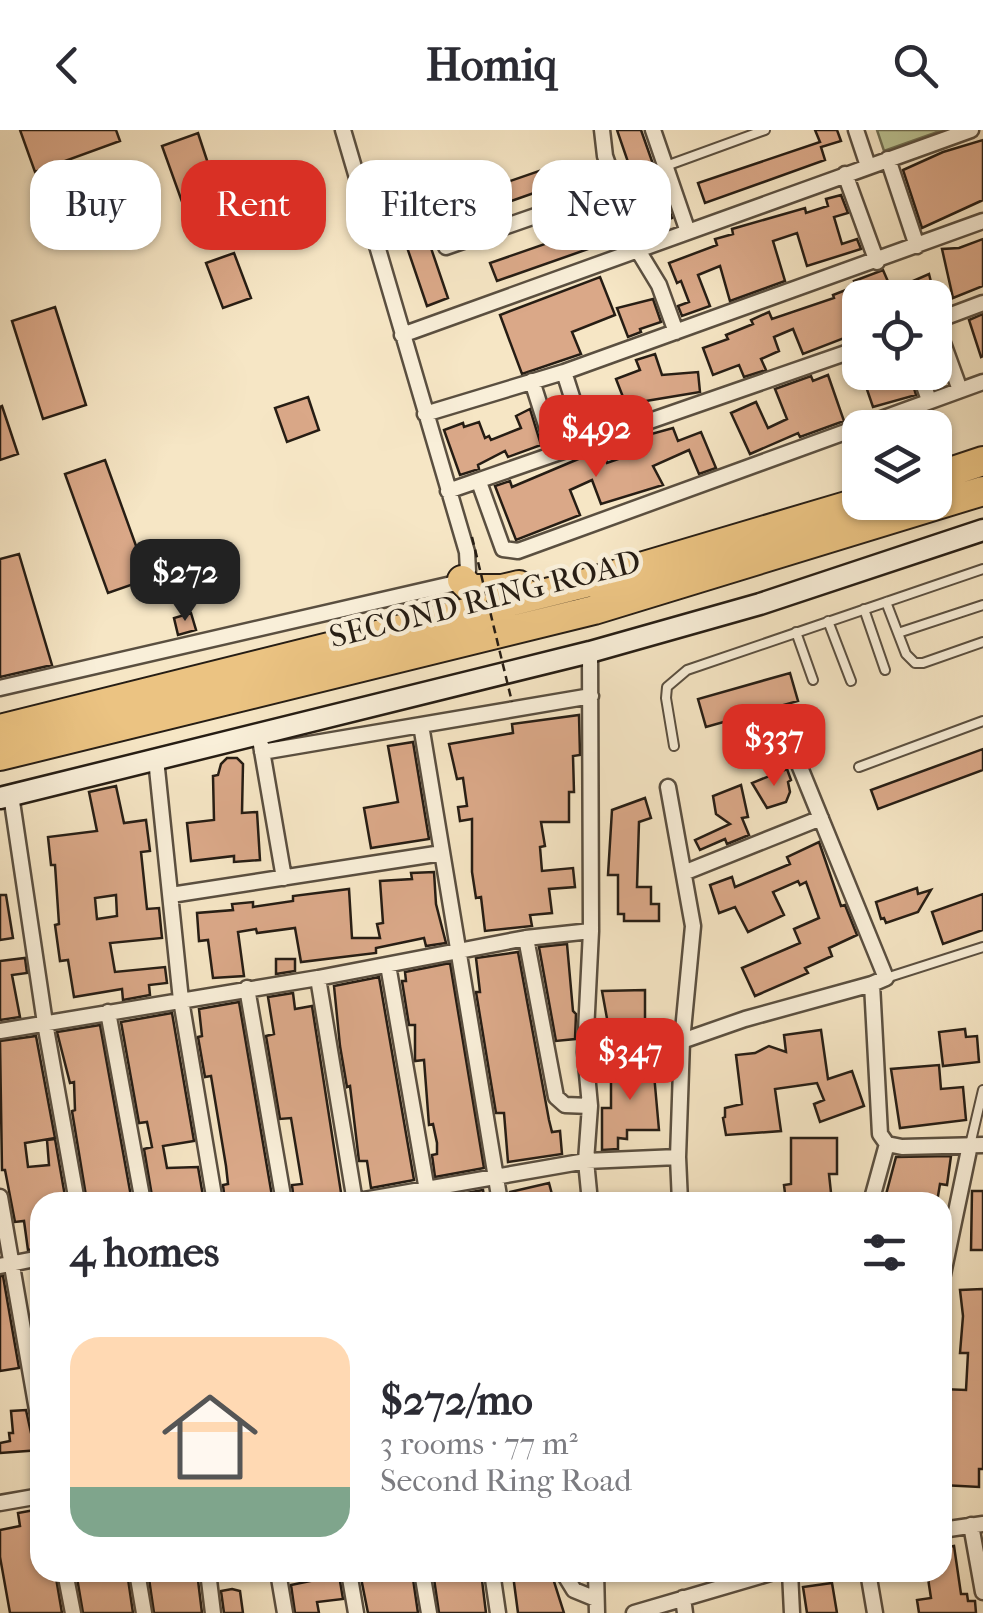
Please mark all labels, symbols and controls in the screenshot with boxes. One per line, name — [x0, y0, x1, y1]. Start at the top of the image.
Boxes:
icon: back — [40, 38, 95, 93]
icon: search — [888, 38, 943, 93]
text: Homiq — [426, 39, 557, 92]
chip: Buy — [30, 160, 161, 250]
chip: Rent — [181, 160, 326, 250]
chip: Filters — [346, 160, 512, 250]
chip: New — [532, 160, 671, 250]
map controls — [842, 280, 952, 520]
button: locate — [842, 280, 952, 390]
pin: $492 — [537, 395, 655, 480]
text: $492 — [561, 409, 631, 446]
button: layers — [842, 410, 952, 520]
pin: $272 — [126, 539, 244, 624]
street label: SECOND RING ROAD — [326, 542, 644, 656]
text: $272 — [152, 553, 218, 590]
pin: $337 — [715, 704, 833, 789]
text: $337 — [744, 718, 804, 755]
pin: $347 — [571, 1018, 689, 1103]
text: $347 — [598, 1032, 662, 1069]
icon: filters — [857, 1225, 912, 1280]
text: 4 homes — [70, 1228, 219, 1277]
text: $272/mo — [380, 1376, 533, 1425]
icon: home — [150, 1377, 270, 1497]
text: 3 rooms · 77 m² — [380, 1425, 578, 1462]
text: Second Ring Road — [380, 1462, 632, 1499]

